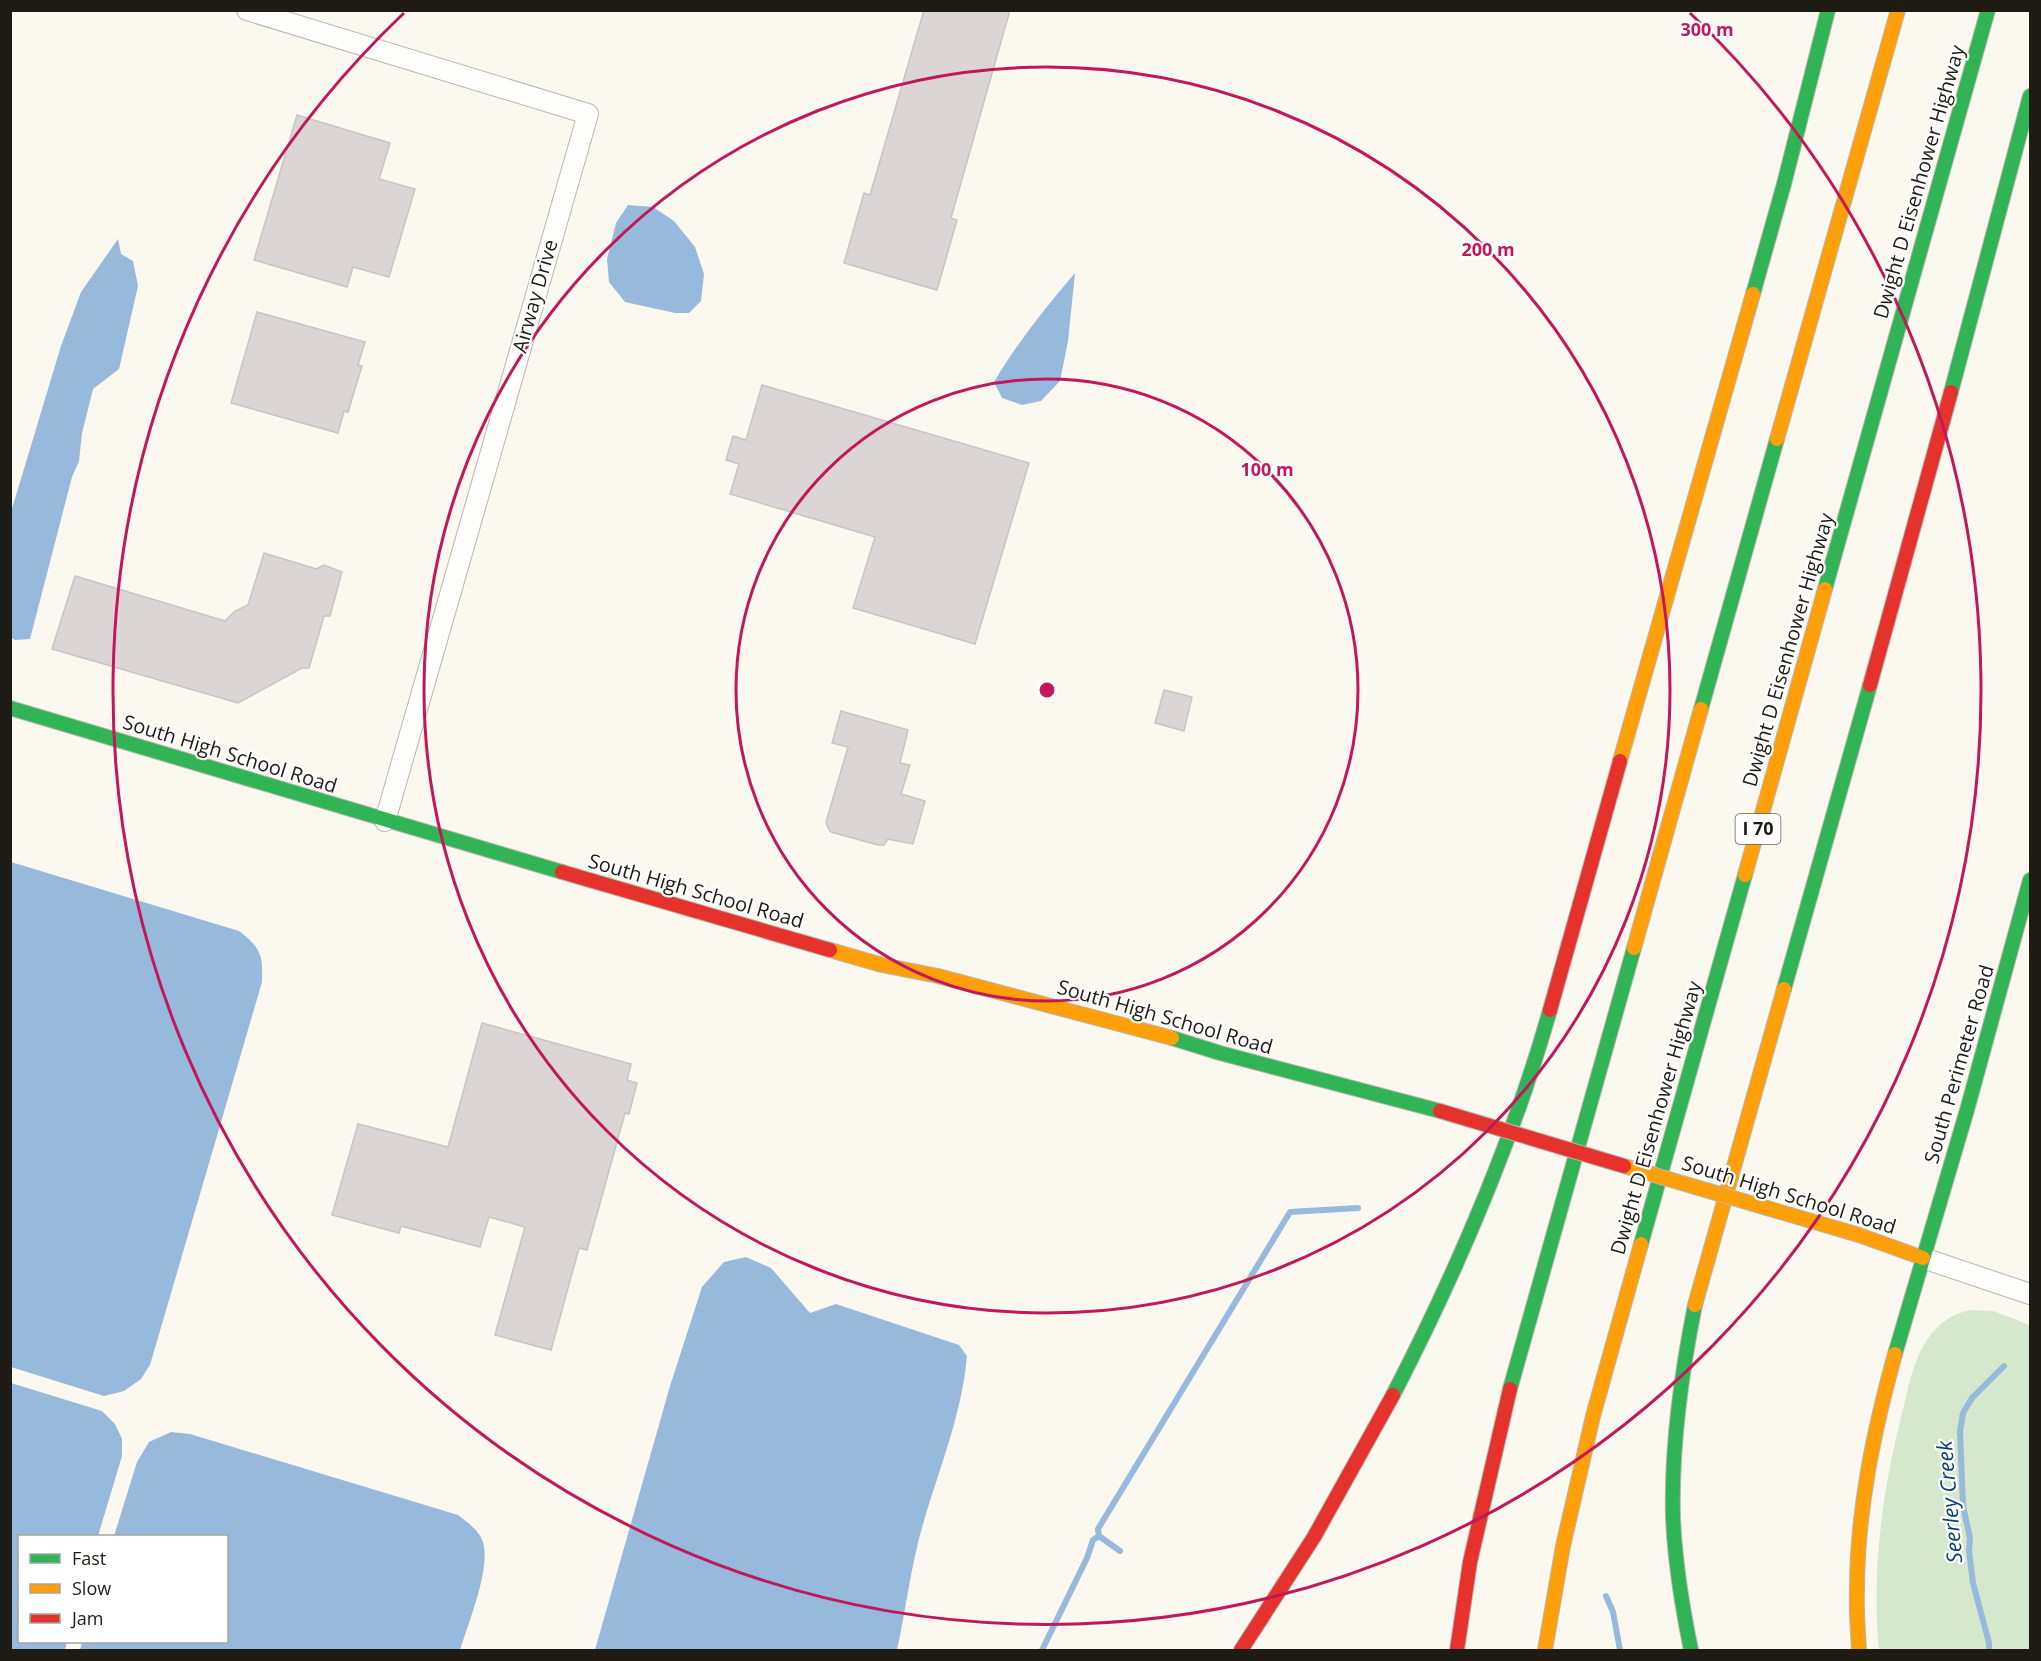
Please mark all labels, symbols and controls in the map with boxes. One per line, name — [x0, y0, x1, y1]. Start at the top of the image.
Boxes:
text: 300 m — [1680, 17, 1734, 41]
street label: Dwight D Eisenhower Highway — [1866, 41, 1971, 322]
street label: Airway Drive — [505, 236, 564, 356]
text: 200 m — [1461, 237, 1515, 261]
text: 100 m — [1240, 457, 1294, 481]
street label: Dwight D Eisenhower Highway — [1735, 509, 1840, 790]
centre of rings — [1037, 680, 1057, 700]
street label: South High School Road — [120, 708, 341, 799]
road number: I 70 — [1736, 814, 1780, 844]
street label: South High School Road — [585, 847, 807, 934]
street label: South Perimeter Road — [1917, 961, 2000, 1166]
street label: South High School Road — [1054, 973, 1276, 1060]
street label: Dwight D Eisenhower Highway — [1603, 977, 1708, 1258]
street label: South High School Road — [1679, 1149, 1900, 1240]
water label: Seerley Creek — [1930, 1439, 1968, 1564]
legend — [18, 1535, 228, 1643]
text: Fast — [72, 1546, 106, 1570]
text: Slow — [72, 1576, 111, 1600]
text: Jam — [70, 1606, 104, 1630]

